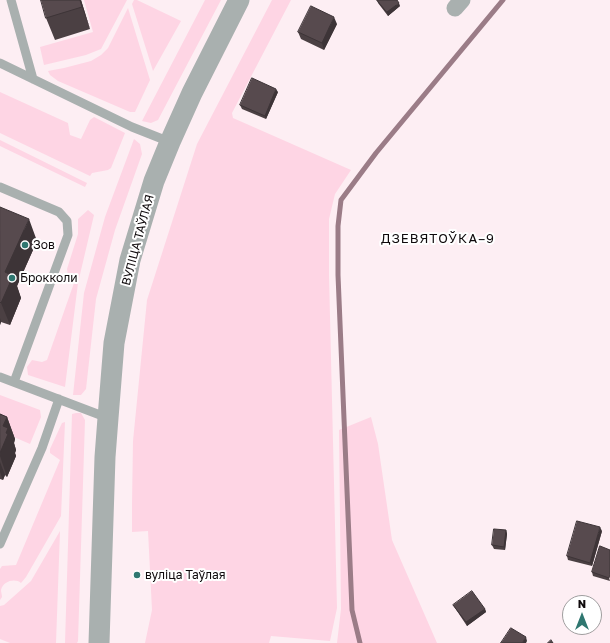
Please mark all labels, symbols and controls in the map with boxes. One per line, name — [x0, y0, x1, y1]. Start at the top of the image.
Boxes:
street label: ВУЛІЦА ТАЎЛАЯ — [119, 193, 157, 287]
district label: ДЗЕВЯТОЎКА–9 — [381, 231, 495, 247]
place label: Зов — [33, 238, 55, 252]
marker: Зов — [20, 240, 30, 250]
place label: Брокколи — [20, 271, 78, 285]
marker: Брокколи — [7, 273, 17, 283]
place label: вуліца Таўлая — [145, 568, 226, 582]
marker: вуліца Таўлая — [132, 570, 142, 580]
north arrow — [562, 595, 602, 635]
text: N — [578, 597, 586, 610]

